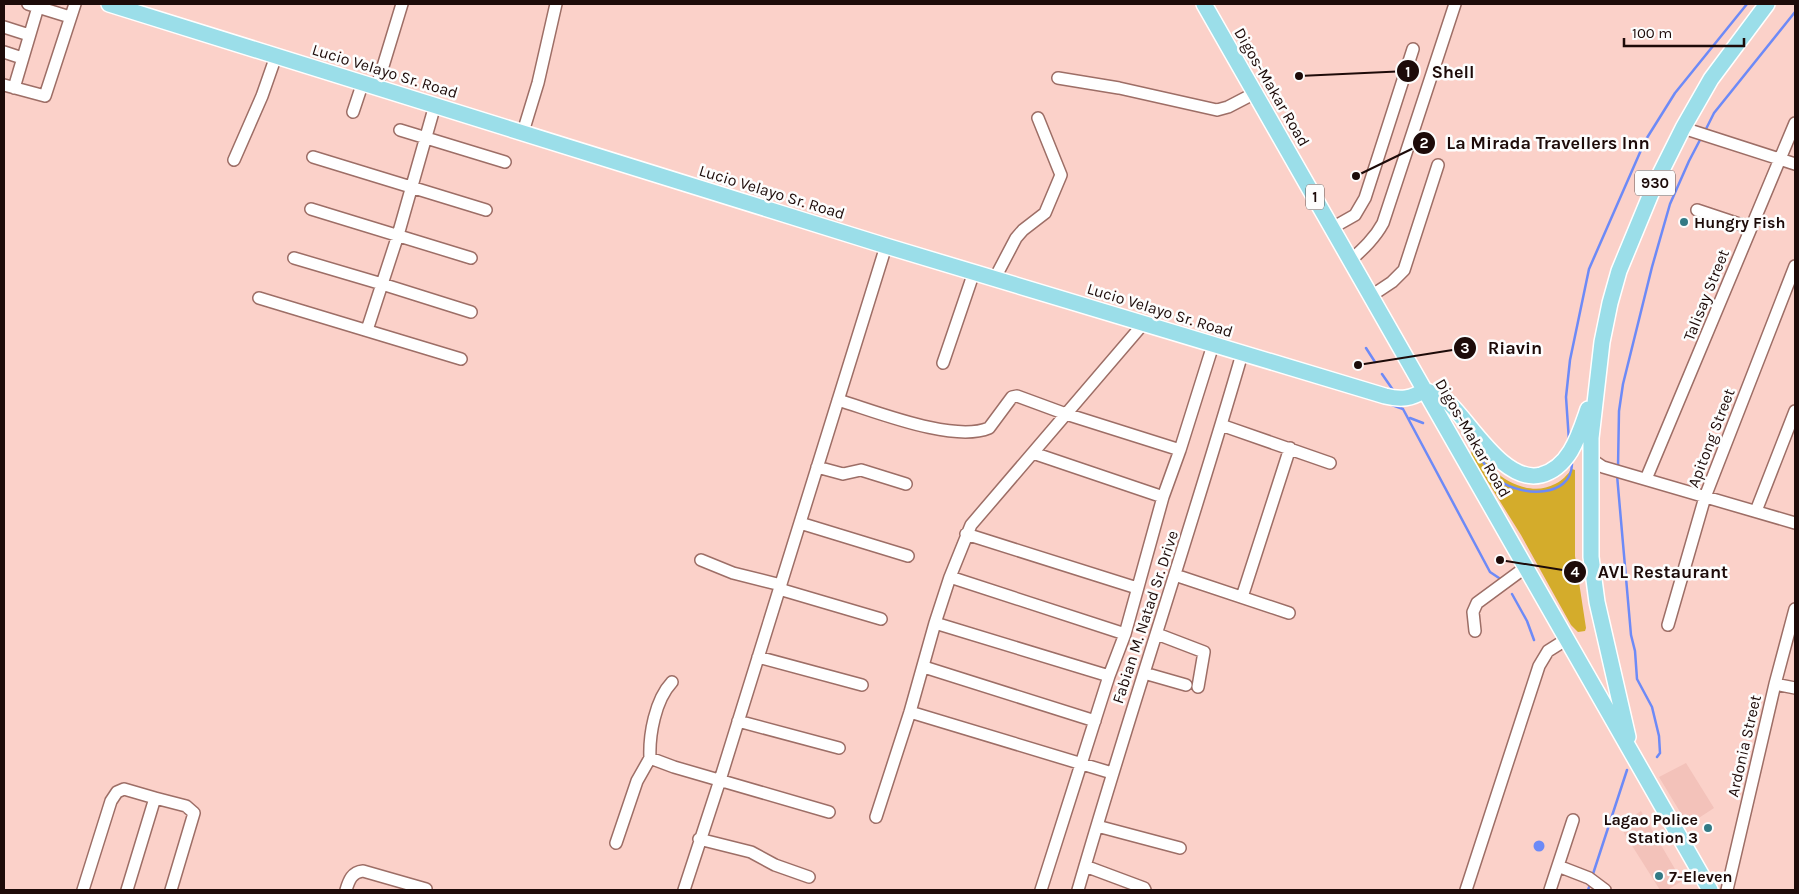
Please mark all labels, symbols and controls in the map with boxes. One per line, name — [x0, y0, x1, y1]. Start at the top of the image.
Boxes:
scale bar — [1624, 15, 1744, 47]
street label: Digos-Makar Road — [1230, 24, 1314, 150]
text: 100 m — [1632, 24, 1672, 42]
street label: Lucio Velayo Sr. Road — [310, 40, 460, 102]
callout: Shell — [1396, 55, 1484, 88]
text: Shell — [1431, 61, 1475, 83]
text: 1 — [1405, 63, 1411, 81]
callout: La Mirada Travellers Inn — [1411, 127, 1660, 160]
text: La Mirada Travellers Inn — [1446, 132, 1650, 154]
text: 2 — [1419, 134, 1429, 152]
street label: Lucio Velayo Sr. Road — [697, 161, 847, 223]
road number: 930 — [1635, 170, 1675, 196]
road number: 1 — [1306, 184, 1324, 210]
place label: Hungry Fish — [1694, 213, 1785, 232]
marker: Hungry Fish — [1678, 216, 1690, 228]
street label: Talisay Street — [1679, 246, 1733, 344]
street label: Lucio Velayo Sr. Road — [1085, 279, 1235, 341]
callout: Riavin — [1453, 332, 1552, 365]
text: Riavin — [1488, 337, 1542, 359]
text: 3 — [1460, 339, 1470, 357]
street label: Digos-Makar Road — [1431, 375, 1515, 501]
street label: Apitong Street — [1683, 386, 1739, 490]
street label: Fabian M. Natad Sr. Drive — [1108, 528, 1182, 706]
callout: AVL Restaurant — [1563, 555, 1738, 588]
text: AVL Restaurant — [1598, 561, 1728, 583]
text: 4 — [1571, 563, 1580, 581]
street label: Ardonia Street — [1723, 693, 1765, 799]
place label: Lagao Police Station 3 — [1604, 810, 1698, 847]
marker: Lagao Police Station 3 — [1702, 822, 1714, 834]
place label: 7-Eleven — [1669, 867, 1732, 886]
marker: 7-Eleven — [1653, 870, 1665, 882]

